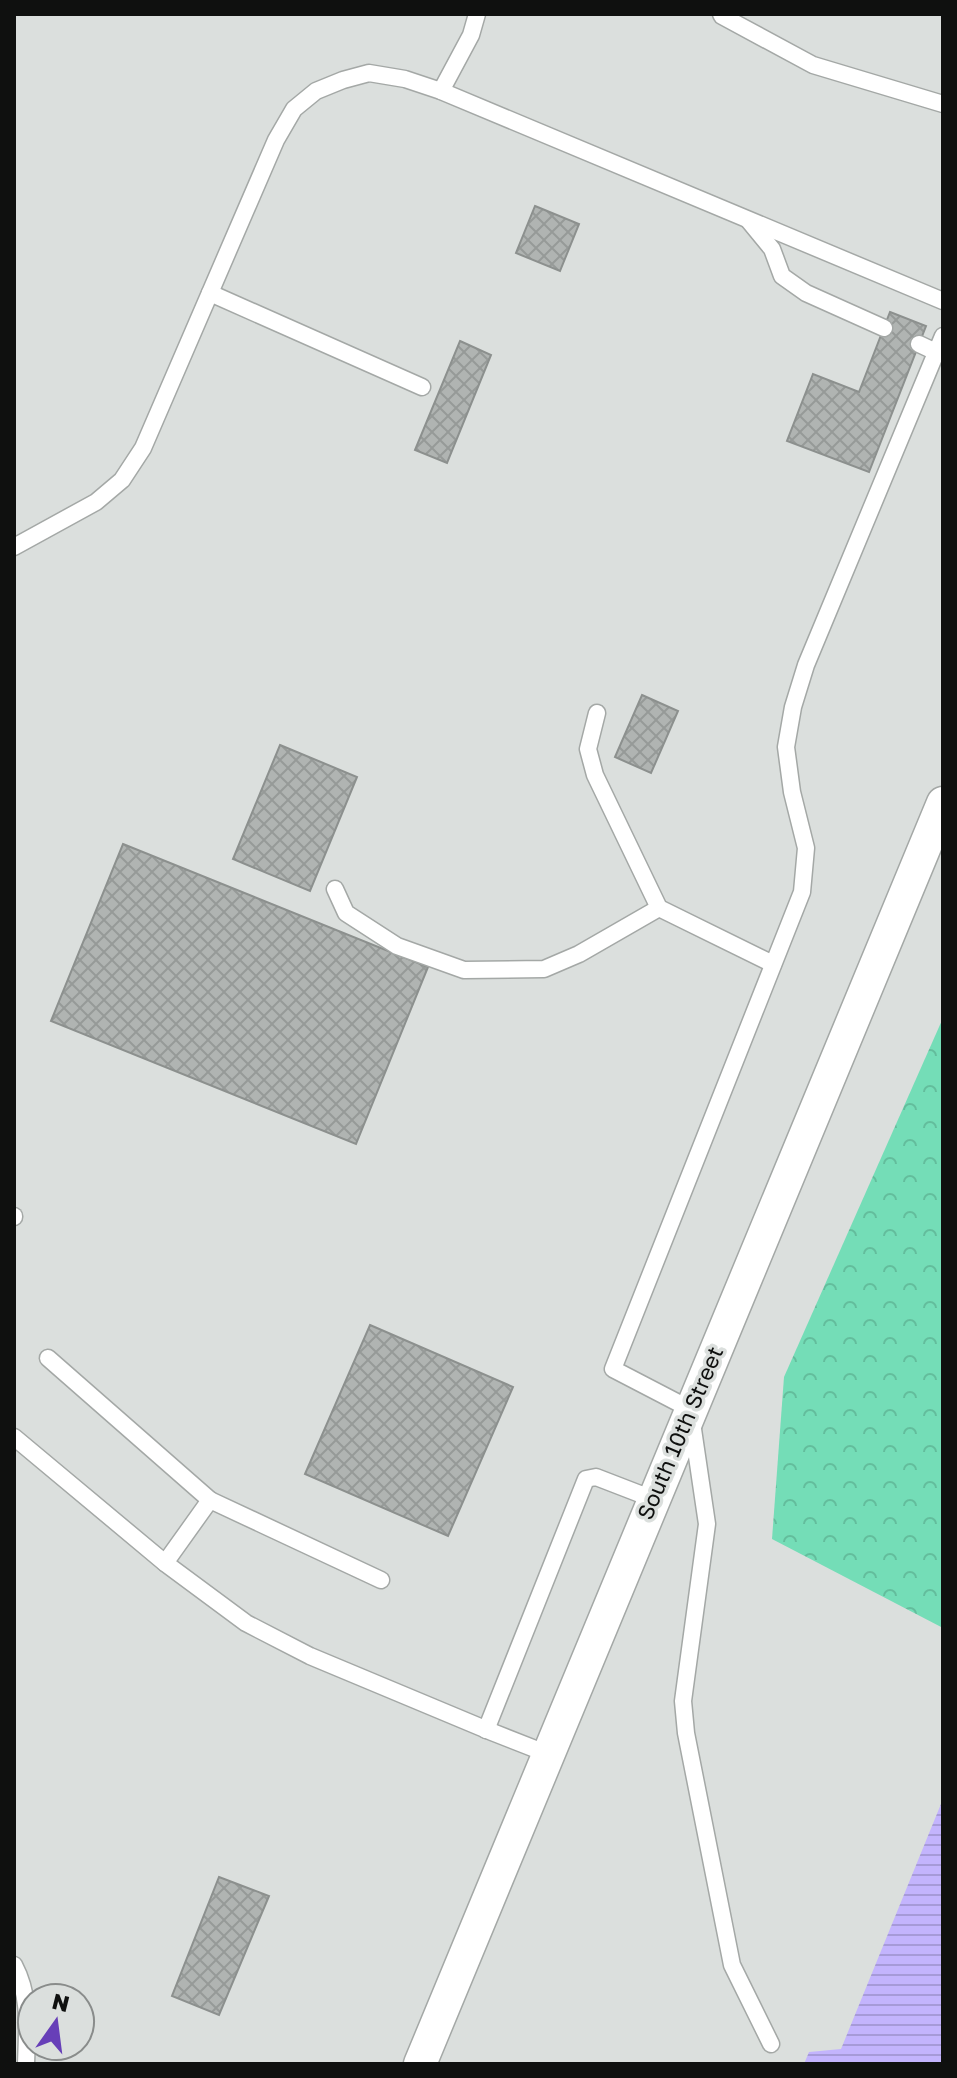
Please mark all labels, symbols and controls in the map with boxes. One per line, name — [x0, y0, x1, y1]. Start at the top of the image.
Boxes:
street label: South 10th Street — [631, 1342, 728, 1524]
north arrow — [16, 1982, 96, 2062]
text: N — [50, 1987, 72, 2017]

